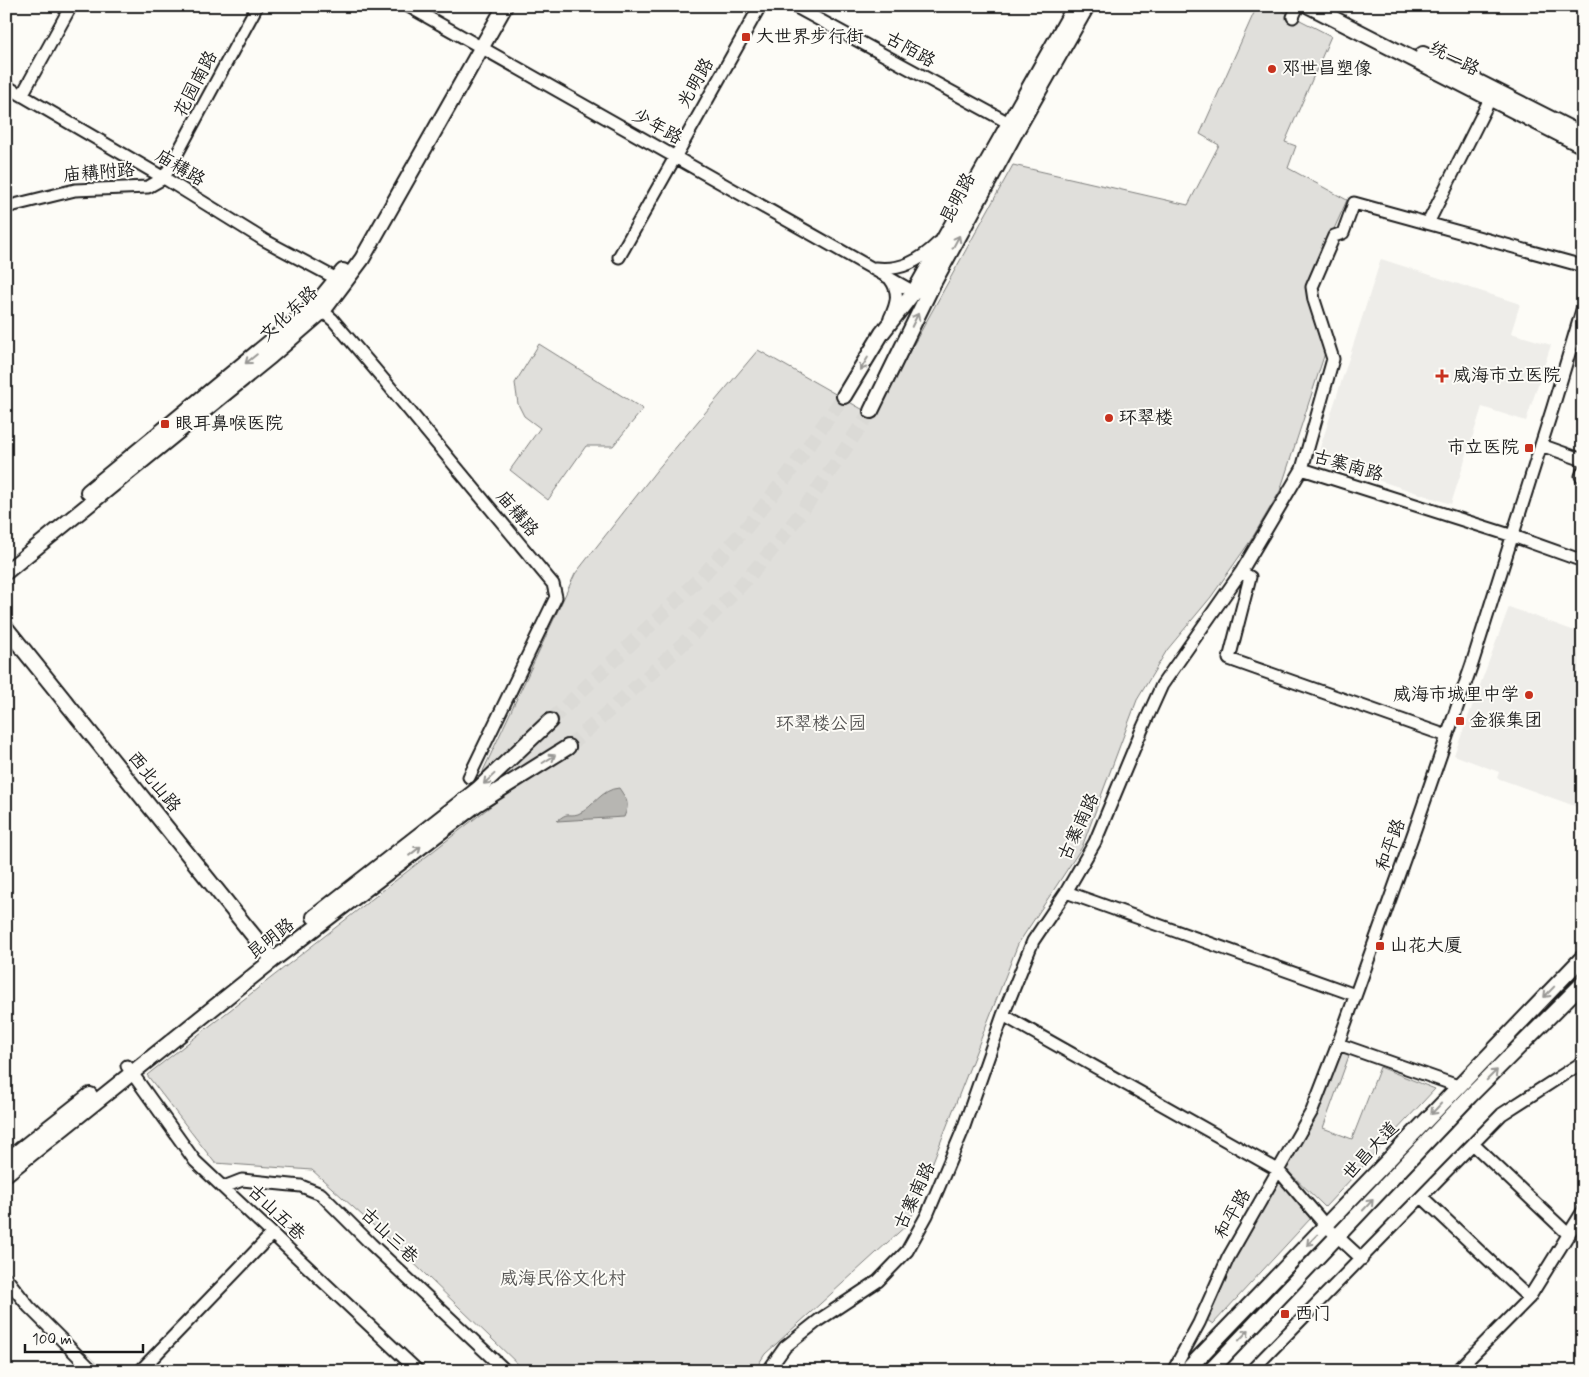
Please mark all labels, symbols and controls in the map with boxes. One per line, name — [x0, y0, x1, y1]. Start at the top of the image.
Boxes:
place label: 大世界步行街 — [756, 25, 864, 49]
street label: 古陌路 — [881, 26, 939, 74]
marker: 大世界步行街 — [740, 31, 752, 43]
street label: 统一路 — [1424, 36, 1484, 82]
street label: 花园南路 — [169, 47, 223, 121]
street label: 光明路 — [672, 54, 720, 112]
place label: 邓世昌塑像 — [1282, 57, 1372, 81]
marker: 邓世昌塑像 — [1266, 63, 1278, 75]
street label: 少年路 — [628, 103, 686, 151]
street label: 庙耩路 — [151, 144, 209, 192]
street label: 庙耩附路 — [62, 158, 136, 188]
street label: 昆明路 — [935, 169, 981, 227]
one-way arrow — [951, 234, 961, 249]
street label: 文化东路 — [254, 281, 324, 347]
one-way arrow — [911, 313, 920, 328]
one-way arrow — [245, 353, 258, 364]
one-way arrow — [858, 356, 868, 370]
place label: 威海市立医院 — [1453, 364, 1561, 388]
marker: 威海市立医院 — [1435, 369, 1449, 383]
place label: 环翠楼 — [1119, 406, 1173, 430]
place label: 眼耳鼻喉医院 — [175, 412, 283, 436]
marker: 环翠楼 — [1103, 412, 1115, 424]
marker: 眼耳鼻喉医院 — [159, 418, 171, 430]
place label: 市立医院 — [1447, 436, 1519, 460]
marker: 市立医院 — [1523, 442, 1535, 454]
street label: 古寨南路 — [1310, 445, 1386, 487]
street label: 庙耩路 — [490, 486, 544, 542]
place label: 威海市城里中学 — [1393, 683, 1519, 707]
marker: 威海市城里中学 — [1523, 689, 1535, 701]
place label: 金猴集团 — [1470, 709, 1542, 733]
park label: 环翠楼公园 — [776, 712, 866, 736]
marker: 金猴集团 — [1454, 715, 1466, 727]
street label: 西北山路 — [122, 746, 186, 818]
one-way arrow — [541, 754, 555, 764]
one-way arrow — [482, 773, 495, 785]
street label: 古寨南路 — [1053, 789, 1105, 865]
street label: 和平路 — [1370, 816, 1412, 874]
one-way arrow — [408, 846, 421, 857]
street label: 昆明路 — [242, 913, 300, 965]
place label: 山花大厦 — [1390, 934, 1462, 958]
marker: 山花大厦 — [1374, 940, 1386, 952]
one-way arrow — [1543, 986, 1555, 999]
one-way arrow — [1486, 1068, 1498, 1081]
one-way arrow — [1430, 1103, 1442, 1116]
street label: 世昌大道 — [1338, 1116, 1404, 1186]
street label: 古寨南路 — [889, 1158, 941, 1234]
street label: 古山五巷 — [242, 1179, 310, 1247]
street label: 和平路 — [1209, 1185, 1257, 1243]
one-way arrow — [1362, 1199, 1374, 1211]
street label: 古山三巷 — [355, 1202, 423, 1270]
one-way arrow — [1306, 1234, 1318, 1246]
park label: 威海民俗文化村 — [500, 1267, 626, 1291]
place label: 西门 — [1295, 1302, 1331, 1326]
marker: 西门 — [1279, 1308, 1291, 1320]
scale bar — [25, 1322, 142, 1354]
one-way arrow — [1238, 1329, 1250, 1342]
text: 100 m — [32, 1330, 72, 1350]

